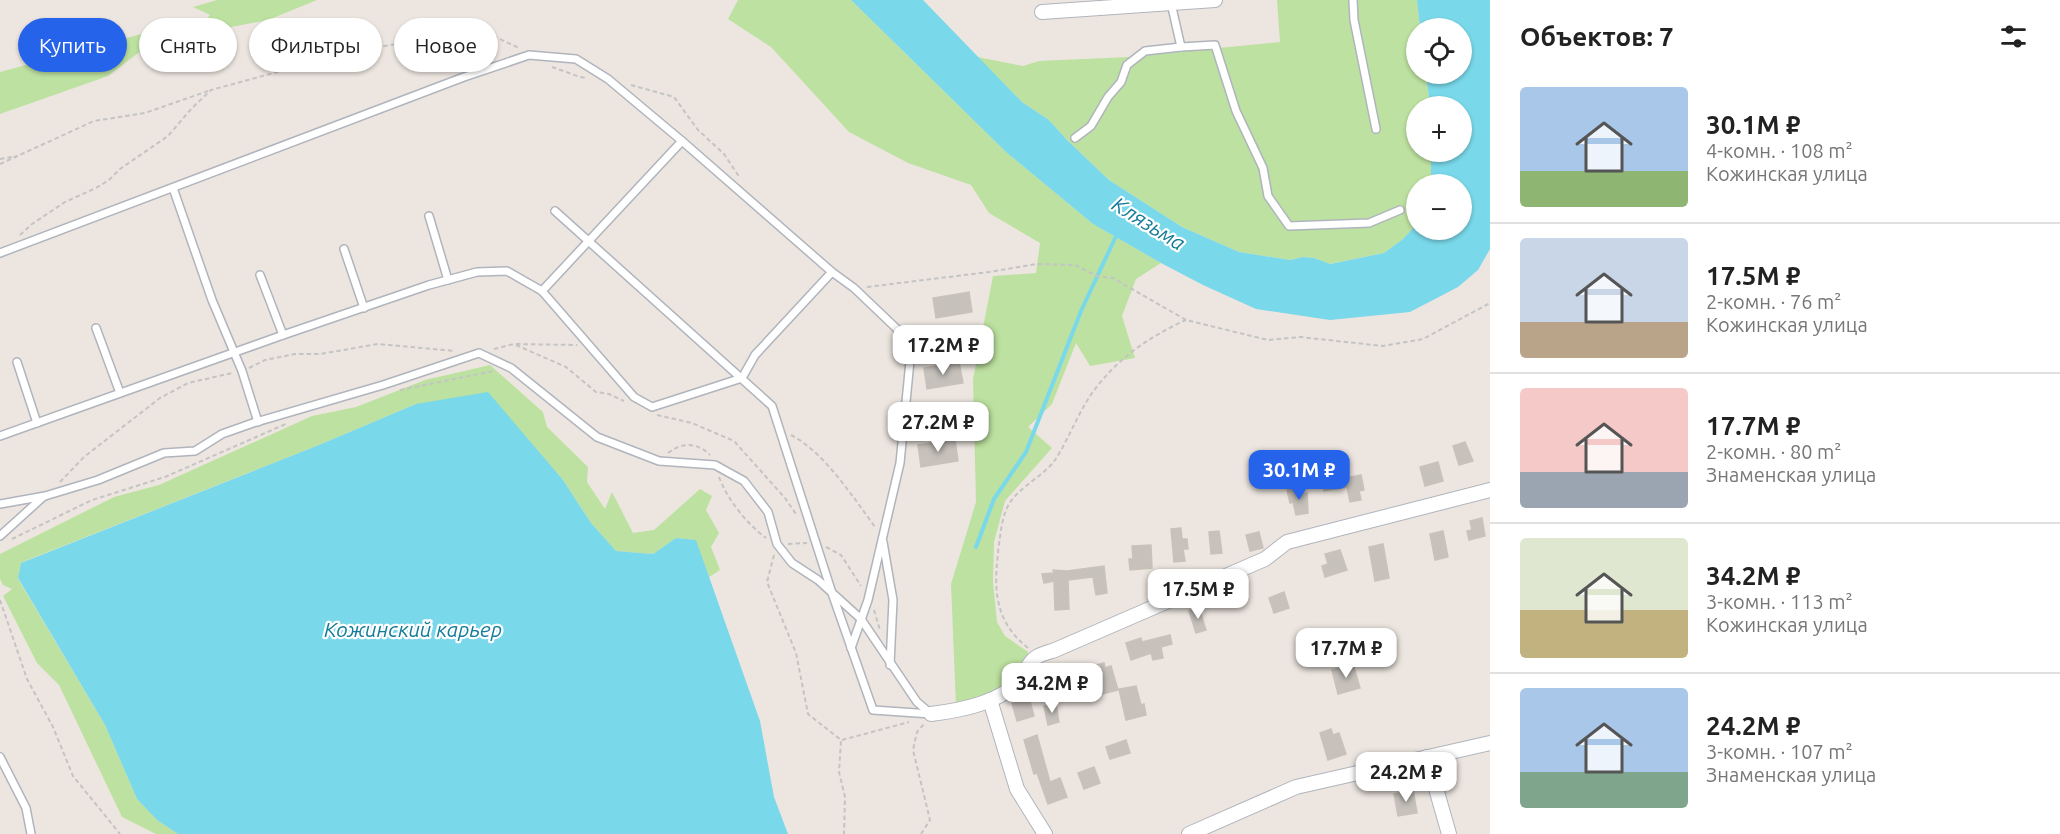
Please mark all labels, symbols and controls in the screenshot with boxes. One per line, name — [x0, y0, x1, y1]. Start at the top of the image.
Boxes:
chip: Купить — [18, 18, 127, 72]
chip: Снять — [139, 18, 237, 72]
chip: Фильтры — [249, 18, 382, 72]
chip: Новое — [394, 18, 498, 72]
map controls — [1406, 18, 1472, 240]
button: locate — [1406, 18, 1472, 84]
icon: filters — [1997, 20, 2030, 53]
text: Объектов: 7 — [1520, 22, 1674, 51]
button: + — [1406, 96, 1472, 162]
text: 30.1M ₽ — [1706, 110, 1800, 139]
icon: home — [1568, 111, 1640, 183]
text: 4-комн. · 108 m² — [1706, 139, 1853, 162]
text: Кожинская улица — [1706, 162, 1868, 185]
button: − — [1406, 174, 1472, 240]
water label: Клязьма — [1108, 191, 1190, 255]
text: 17.5M ₽ — [1706, 261, 1800, 290]
icon: home — [1568, 262, 1640, 334]
text: 2-комн. · 76 m² — [1706, 290, 1841, 313]
text: Кожинская улица — [1706, 313, 1868, 336]
pin: 17.2M ₽ — [888, 325, 998, 376]
text: 17.2M ₽ — [907, 333, 979, 356]
pin: 27.2M ₽ — [883, 402, 993, 453]
text: 27.2M ₽ — [902, 410, 974, 433]
text: 17.7M ₽ — [1706, 411, 1800, 440]
icon: home — [1568, 412, 1640, 484]
text: 2-комн. · 80 m² — [1706, 440, 1841, 463]
pin: 30.1M ₽ — [1244, 450, 1354, 501]
text: 30.1M ₽ — [1263, 458, 1335, 481]
text: Знаменская улица — [1706, 463, 1876, 486]
text: 34.2M ₽ — [1706, 561, 1800, 590]
icon: home — [1568, 562, 1640, 634]
pin: 17.5M ₽ — [1143, 569, 1253, 620]
text: 17.5M ₽ — [1162, 577, 1234, 600]
text: 3-комн. · 113 m² — [1706, 590, 1853, 613]
text: Кожинская улица — [1706, 613, 1868, 636]
water label: Кожинский карьер — [324, 617, 502, 641]
pin: 17.7M ₽ — [1291, 628, 1401, 679]
text: 17.7M ₽ — [1310, 636, 1382, 659]
pin: 34.2M ₽ — [997, 663, 1107, 714]
text: 34.2M ₽ — [1016, 671, 1088, 694]
text: 24.2M ₽ — [1706, 711, 1800, 740]
icon: home — [1568, 712, 1640, 784]
text: 3-комн. · 107 m² — [1706, 740, 1853, 763]
pin: 24.2M ₽ — [1351, 752, 1461, 803]
text: 24.2M ₽ — [1370, 760, 1442, 783]
text: Знаменская улица — [1706, 763, 1876, 786]

